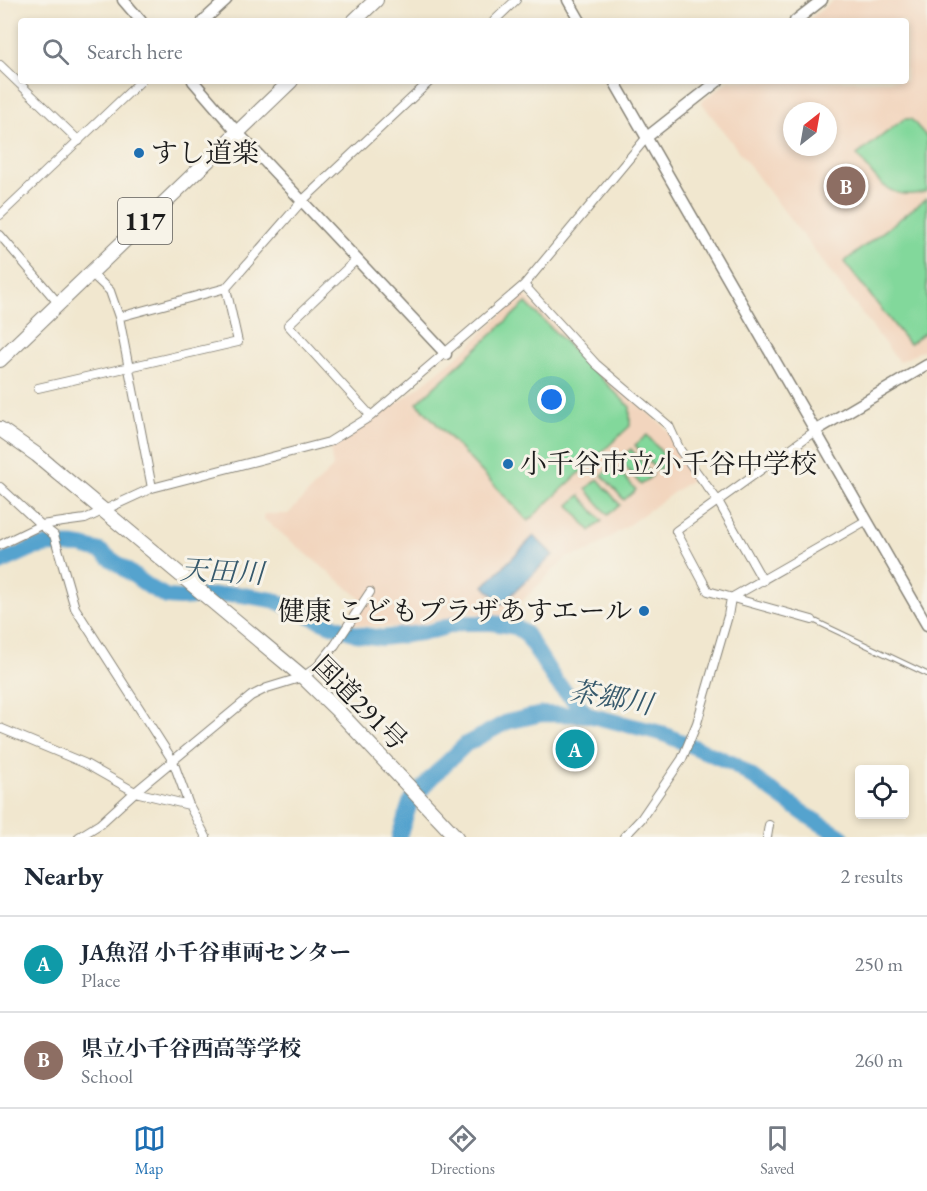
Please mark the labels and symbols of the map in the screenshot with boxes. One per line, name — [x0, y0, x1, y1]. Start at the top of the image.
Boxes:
north arrow — [783, 102, 837, 156]
place label: すし道楽 — [151, 135, 259, 170]
marker: すし道楽 — [132, 146, 146, 160]
pin: B — [826, 164, 866, 208]
road number: 117 — [118, 198, 172, 244]
your location — [537, 385, 566, 414]
place label: 小千谷市立小千谷中学校 — [520, 446, 817, 481]
marker: 小千谷市立小千谷中学校 — [501, 457, 515, 471]
water label: 天田川 — [179, 551, 268, 591]
place label: 健康 こどもプラザあすエール — [277, 593, 632, 628]
marker: 健康 こどもプラザあすエール — [637, 604, 651, 618]
street label: 国道291号 — [306, 648, 415, 757]
water label: 茶郷川 — [567, 672, 658, 723]
pin: A — [556, 726, 594, 771]

